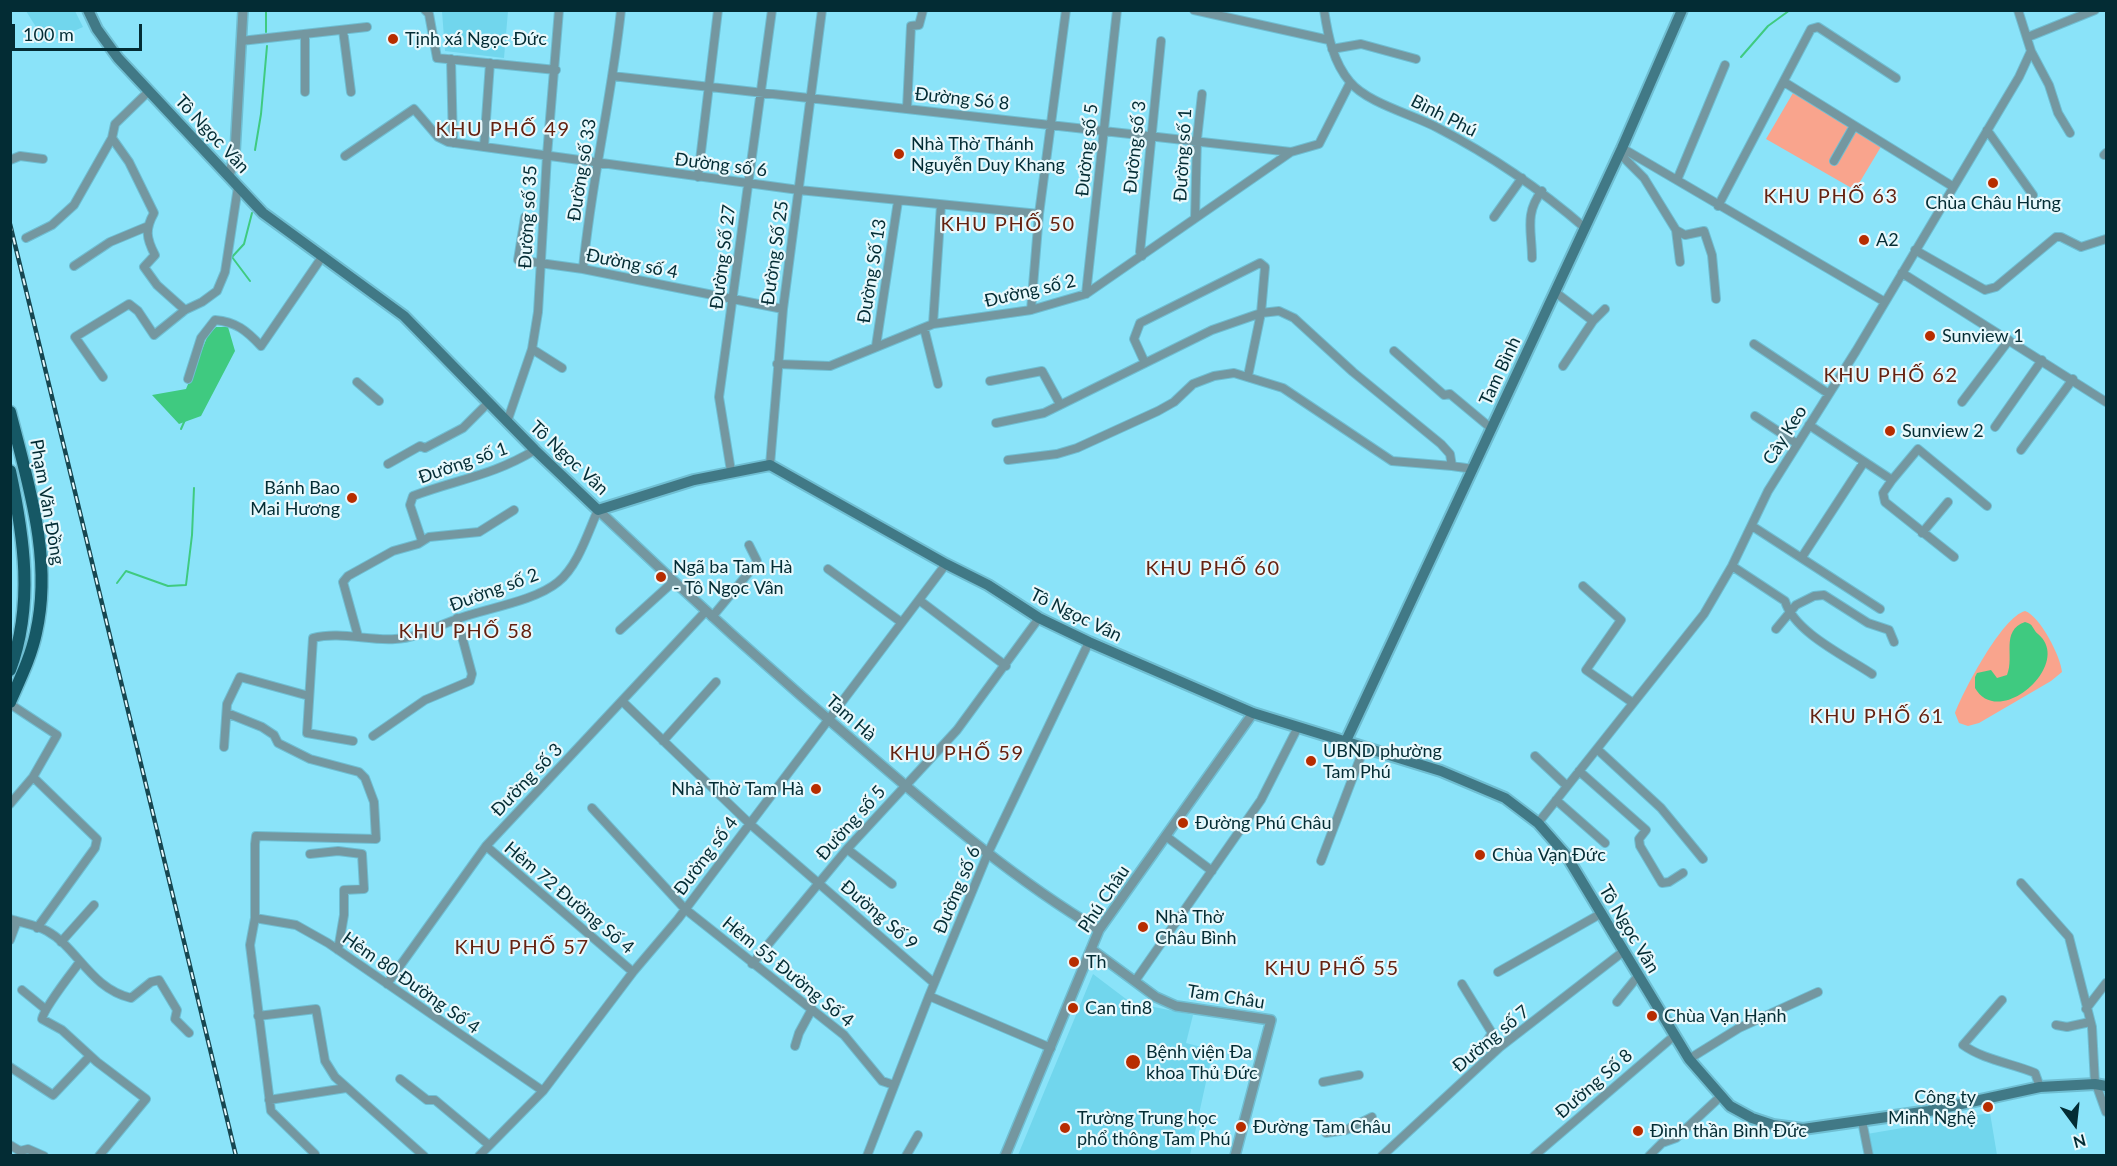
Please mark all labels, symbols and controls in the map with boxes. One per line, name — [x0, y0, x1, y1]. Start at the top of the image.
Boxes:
scale bar — [15, 12, 146, 50]
text: 100 m — [23, 23, 74, 45]
place label: Tịnh xá Ngọc Đức — [405, 28, 547, 50]
marker: Tịnh xá Ngọc Đức — [386, 32, 400, 46]
street label: Đường Só 8 — [914, 83, 1010, 115]
street label: Tô Ngọc Vân — [170, 90, 254, 178]
street label: Bình Phú — [1407, 90, 1481, 142]
street label: Đường số 3 — [1119, 100, 1151, 194]
street label: Đường số 5 — [1071, 103, 1103, 197]
street label: Đường số 1 — [1170, 108, 1196, 202]
street label: Đường số 33 — [563, 117, 601, 223]
district label: KHU PHỐ 49 — [436, 118, 570, 142]
place label: Nhà Thờ Thánh Nguyễn Duy Khang — [911, 133, 1065, 176]
marker: Nhà Thờ Thánh Nguyễn Duy Khang — [892, 147, 906, 161]
street label: Đường số 6 — [673, 149, 769, 181]
street label: Đường số 35 — [515, 165, 541, 269]
marker: Chùa Châu Hưng — [1986, 176, 2000, 190]
district label: KHU PHỐ 63 — [1764, 185, 1898, 209]
place label: Chùa Châu Hưng — [1925, 192, 2061, 214]
street label: Đường Số 25 — [757, 199, 793, 307]
street label: Đường Số 27 — [706, 203, 740, 311]
district label: KHU PHỐ 50 — [941, 213, 1075, 237]
street label: Đường Số 13 — [853, 217, 891, 325]
place label: A2 — [1876, 229, 1899, 251]
marker: A2 — [1857, 233, 1871, 247]
street label: Đường số 4 — [584, 245, 680, 283]
street label: Đường số 2 — [982, 270, 1078, 312]
place label: Sunview 1 — [1942, 325, 2024, 347]
marker: Sunview 1 — [1923, 329, 1937, 343]
street label: Tam Bình — [1475, 333, 1525, 409]
district label: KHU PHỐ 62 — [1824, 364, 1958, 388]
street label: Cây Keo — [1758, 401, 1812, 469]
street label: Tô Ngọc Vân — [525, 416, 613, 500]
place label: Sunview 2 — [1902, 420, 1984, 442]
marker: Sunview 2 — [1883, 424, 1897, 438]
street label: Phạm Văn Đồng — [25, 438, 69, 566]
street label: Đường số 1 — [415, 438, 511, 488]
place label: Bánh Bao Mai Hương — [250, 477, 340, 520]
marker: Bánh Bao Mai Hương — [345, 491, 359, 505]
place label: Ngã ba Tam Hà - Tô Ngọc Vân — [673, 556, 792, 598]
district label: KHU PHỐ 60 — [1146, 557, 1280, 581]
street label: Đường số 2 — [447, 564, 541, 616]
marker: Ngã ba Tam Hà - Tô Ngọc Vân — [654, 570, 668, 584]
street label: Tô Ngọc Vân — [1027, 584, 1125, 646]
district label: KHU PHỐ 58 — [399, 620, 533, 644]
street label: Tam Hà — [822, 690, 880, 746]
district label: KHU PHỐ 61 — [1810, 705, 1944, 729]
street label: Đường số 3 — [487, 739, 567, 821]
place label: UBND phường Tam Phú — [1323, 740, 1442, 783]
district label: KHU PHỐ 59 — [890, 742, 1024, 766]
marker: UBND phường Tam Phú — [1304, 754, 1318, 768]
place label: Nhà Thờ Tam Hà — [671, 778, 804, 800]
street label: Đường số 5 — [812, 781, 890, 865]
marker: Nhà Thờ Tam Hà — [809, 782, 823, 796]
street label: Đường số 4 — [669, 812, 743, 900]
place label: Đường Phú Châu — [1195, 812, 1332, 834]
marker: Đường Phú Châu — [1176, 816, 1190, 830]
street label: Hẻm 72 Đường Số 4 — [500, 837, 638, 959]
street label: Đường số 6 — [929, 843, 985, 937]
place label: Chùa Vạn Đức — [1492, 844, 1606, 866]
marker: Chùa Vạn Đức — [1473, 848, 1487, 862]
street label: Phú Châu — [1074, 861, 1134, 937]
street label: Đường Số 9 — [836, 876, 922, 954]
street label: Tô Ngọc Vân — [1594, 881, 1664, 977]
place label: Nhà Thờ Châu Bình — [1155, 906, 1237, 948]
street label: Hẻm 55 Đường Số 4 — [718, 912, 858, 1032]
marker: Nhà Thờ Châu Bình — [1136, 920, 1150, 934]
street label: Hẻm 80 Đường Số 4 — [338, 927, 484, 1039]
district label: KHU PHỐ 57 — [455, 936, 589, 960]
place label: Th — [1086, 951, 1107, 973]
marker: Th — [1067, 955, 1081, 969]
district label: KHU PHỐ 55 — [1265, 957, 1399, 981]
street label: Tam Châu — [1186, 980, 1266, 1014]
place label: Can tin8 — [1085, 997, 1152, 1019]
marker: Can tin8 — [1066, 1001, 1080, 1015]
street label: Đường số 7 — [1448, 1001, 1534, 1077]
place label: Chùa Vạn Hạnh — [1664, 1005, 1787, 1027]
marker: Chùa Vạn Hạnh — [1645, 1009, 1659, 1023]
place label: Bệnh viện Đa khoa Thủ Đức — [1146, 1041, 1258, 1084]
street label: Đường Số 8 — [1551, 1045, 1637, 1123]
marker: Bệnh viện Đa khoa Thủ Đức — [1124, 1053, 1142, 1071]
place label: Công ty Minh Nghệ — [1888, 1086, 1976, 1128]
north arrow — [2045, 1094, 2105, 1154]
marker: Công ty Minh Nghệ — [1981, 1100, 1995, 1114]
place label: Trường Trung học phổ thông Tam Phú — [1077, 1107, 1230, 1150]
place label: Đường Tam Châu — [1253, 1116, 1391, 1138]
marker: Đường Tam Châu — [1234, 1120, 1248, 1134]
place label: Đình thần Bình Đức — [1650, 1120, 1807, 1142]
marker: Trường Trung học phổ thông Tam Phú — [1058, 1121, 1072, 1135]
marker: Đình thần Bình Đức — [1631, 1124, 1645, 1138]
text: N — [2071, 1131, 2088, 1153]

